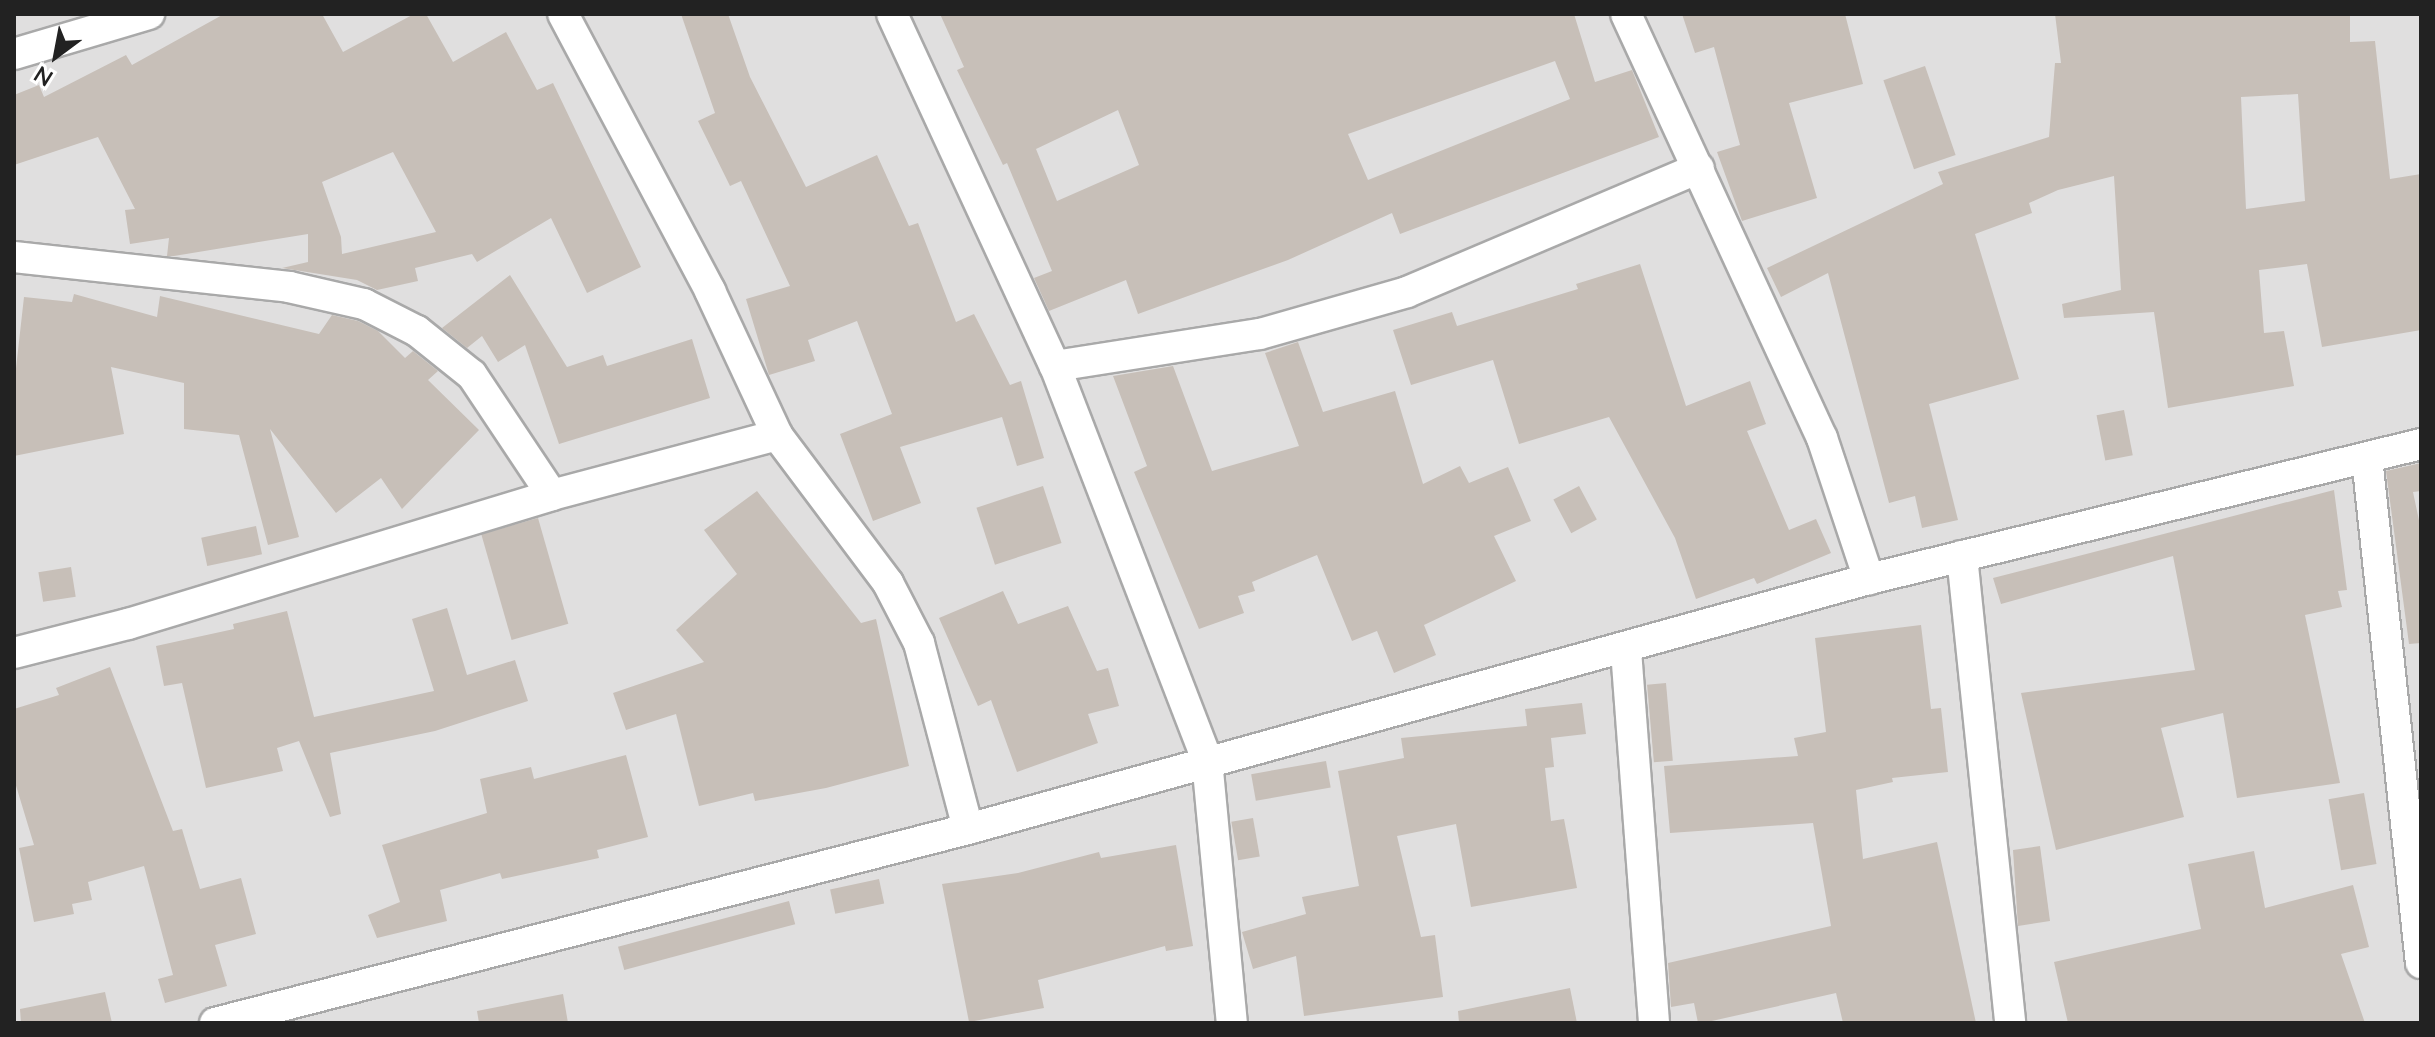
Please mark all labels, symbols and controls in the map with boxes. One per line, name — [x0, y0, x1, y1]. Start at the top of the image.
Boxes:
north arrow — [16, 16, 96, 96]
text: N — [29, 61, 57, 93]

